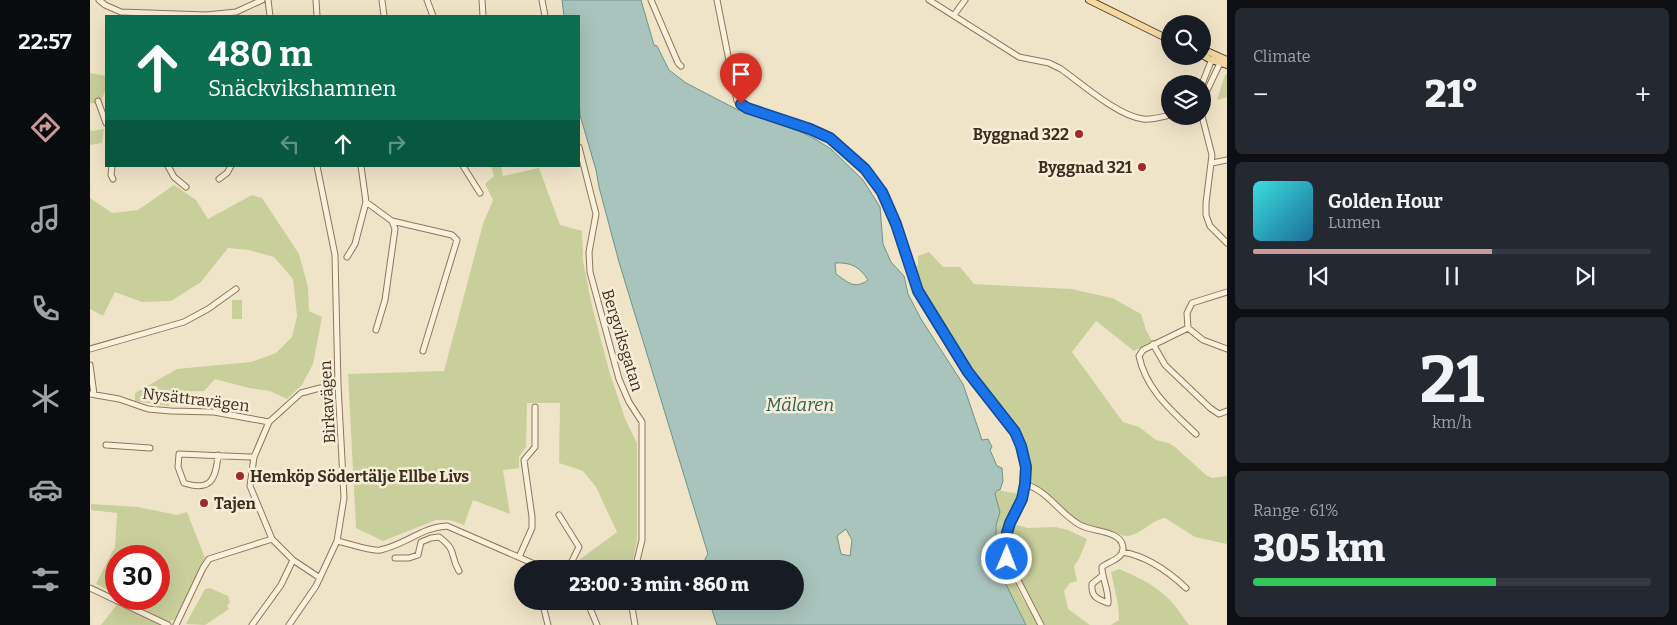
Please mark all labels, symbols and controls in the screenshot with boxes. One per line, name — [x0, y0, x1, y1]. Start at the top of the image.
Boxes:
map controls — [1161, 15, 1211, 125]
button: search — [1161, 15, 1211, 65]
text: 22:57 — [18, 28, 72, 55]
text: 480 m — [208, 33, 312, 75]
icon: ahead — [125, 35, 190, 100]
text: Climate — [1253, 47, 1311, 66]
pin — [720, 53, 762, 104]
icon: arrive — [727, 60, 755, 88]
text: 21° — [1425, 71, 1479, 117]
text: Snäckvikshamnen — [208, 75, 396, 102]
button: layers — [1161, 75, 1211, 125]
text: − — [1253, 78, 1268, 111]
text: + — [1635, 78, 1651, 111]
icon: directions — [28, 110, 63, 145]
place label: Byggnad 322 — [973, 125, 1069, 144]
marker: Byggnad 322 — [1073, 128, 1085, 140]
icon: left — [276, 130, 304, 158]
icon: ahead — [329, 130, 357, 158]
icon: right — [382, 130, 410, 158]
place label: Byggnad 321 — [1038, 158, 1132, 177]
marker: Byggnad 321 — [1136, 161, 1148, 173]
text: Golden Hour — [1328, 190, 1443, 213]
icon: music — [28, 201, 63, 236]
text: Lumen — [1328, 213, 1381, 232]
icon: previous — [1305, 262, 1333, 290]
icon: pause — [1438, 262, 1466, 290]
icon: next — [1571, 262, 1599, 290]
street label: Bergviksgatan — [598, 287, 647, 393]
icon: phone — [28, 291, 63, 326]
text: 21 — [1420, 341, 1484, 419]
street label: Birkavägen — [316, 360, 339, 444]
icon: climate — [28, 381, 63, 416]
street label: Nysättravägen — [141, 384, 251, 415]
water label: Mälaren — [766, 394, 834, 416]
text: km/h — [1432, 413, 1472, 432]
place label: Hemköp Södertälje Ellbe Livs — [250, 467, 469, 486]
marker: Hemköp Södertälje Ellbe Livs — [234, 470, 246, 482]
icon: car — [28, 472, 63, 507]
place label: Tajen — [214, 494, 257, 513]
marker: Tajen — [198, 497, 210, 509]
text: Range · 61% — [1253, 501, 1339, 520]
text: 305 km — [1253, 525, 1385, 571]
position arrow — [980, 532, 1032, 584]
speed limit sign: 30 — [105, 545, 170, 610]
icon: filters — [28, 562, 63, 597]
text: 23:00 · 3 min · 860 m — [569, 573, 749, 596]

